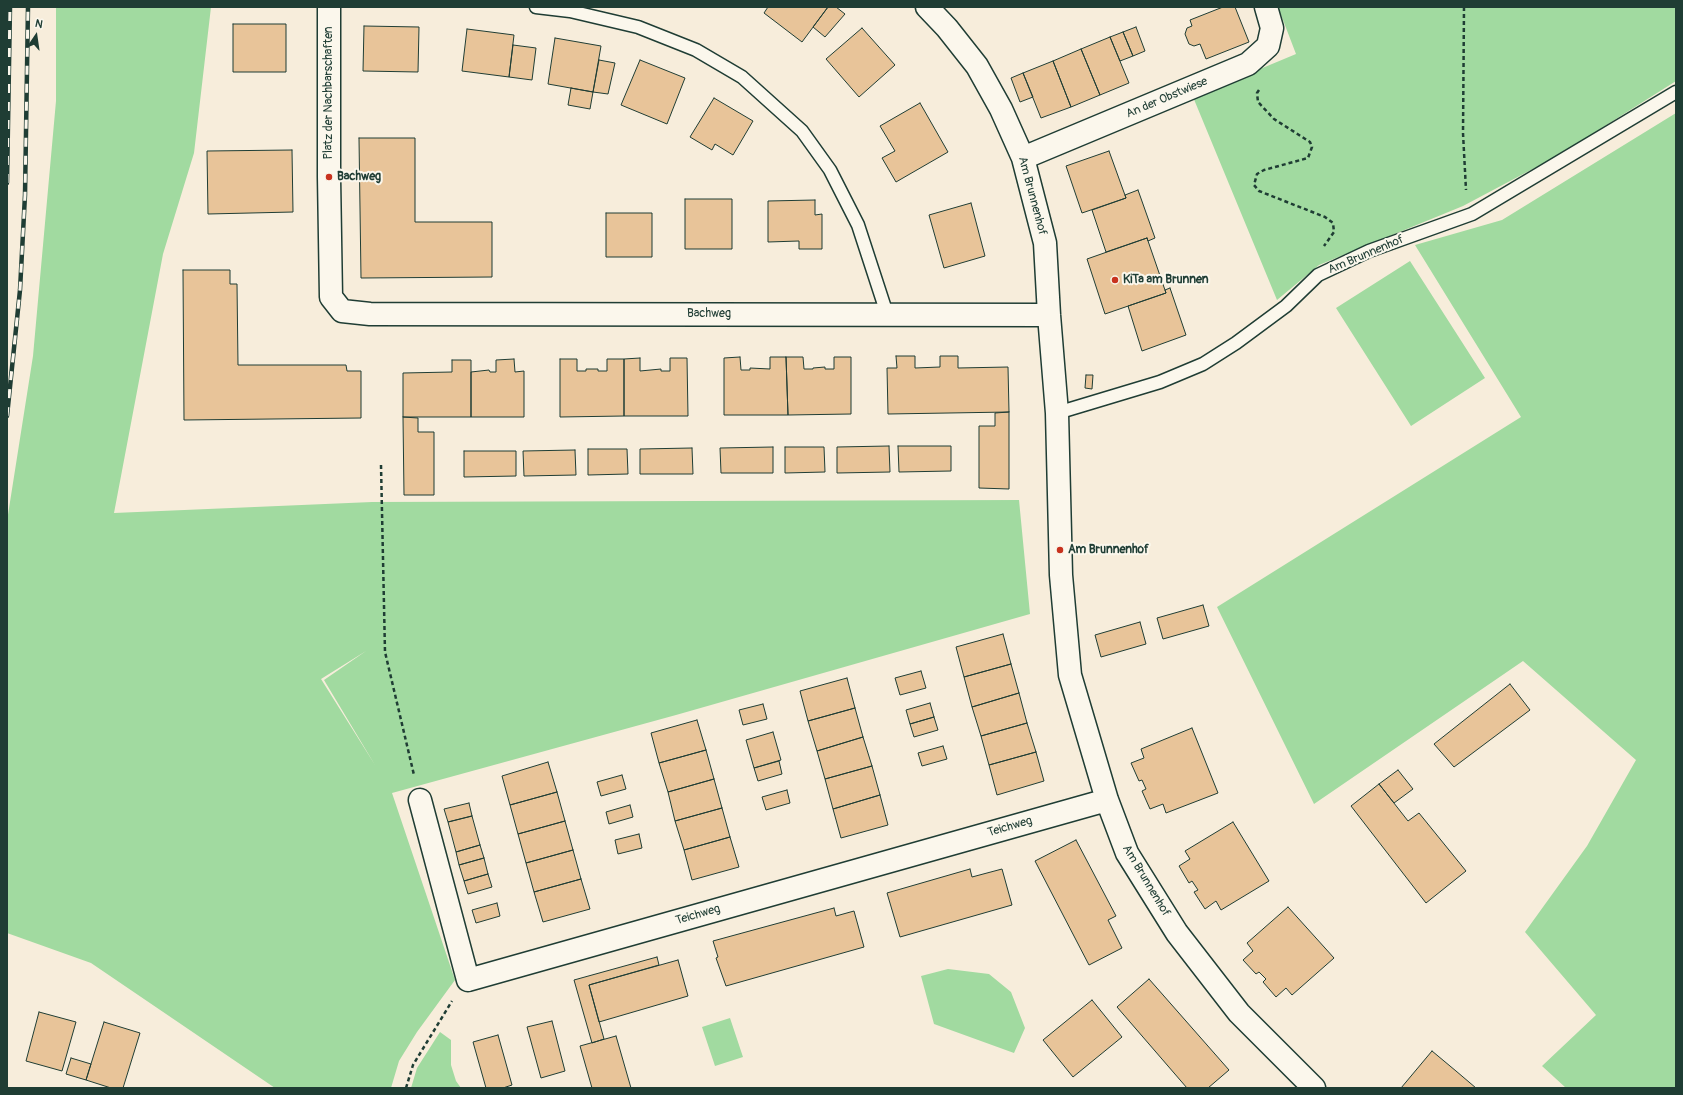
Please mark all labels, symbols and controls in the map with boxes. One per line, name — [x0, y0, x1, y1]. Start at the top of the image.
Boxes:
north arrow — [16, 16, 56, 56]
text: N — [34, 17, 44, 31]
street label: Platz der Nachbarschaften — [322, 26, 336, 160]
street label: An der Obstwiese — [1124, 74, 1210, 122]
street label: Am Brunnenhof — [1015, 155, 1049, 237]
place label: Bachweg — [337, 170, 381, 184]
marker: Bachweg — [324, 172, 334, 182]
street label: Am Brunnenhof — [1326, 233, 1406, 277]
place label: KiTa am Brunnen — [1123, 273, 1208, 287]
marker: KiTa am Brunnen — [1110, 275, 1120, 285]
street label: Bachweg — [687, 307, 731, 321]
place label: Am Brunnenhof — [1068, 543, 1149, 557]
marker: Am Brunnenhof — [1055, 545, 1065, 555]
street label: Teichweg — [986, 814, 1034, 840]
street label: Am Brunnenhof — [1119, 843, 1173, 919]
street label: Teichweg — [674, 902, 722, 928]

